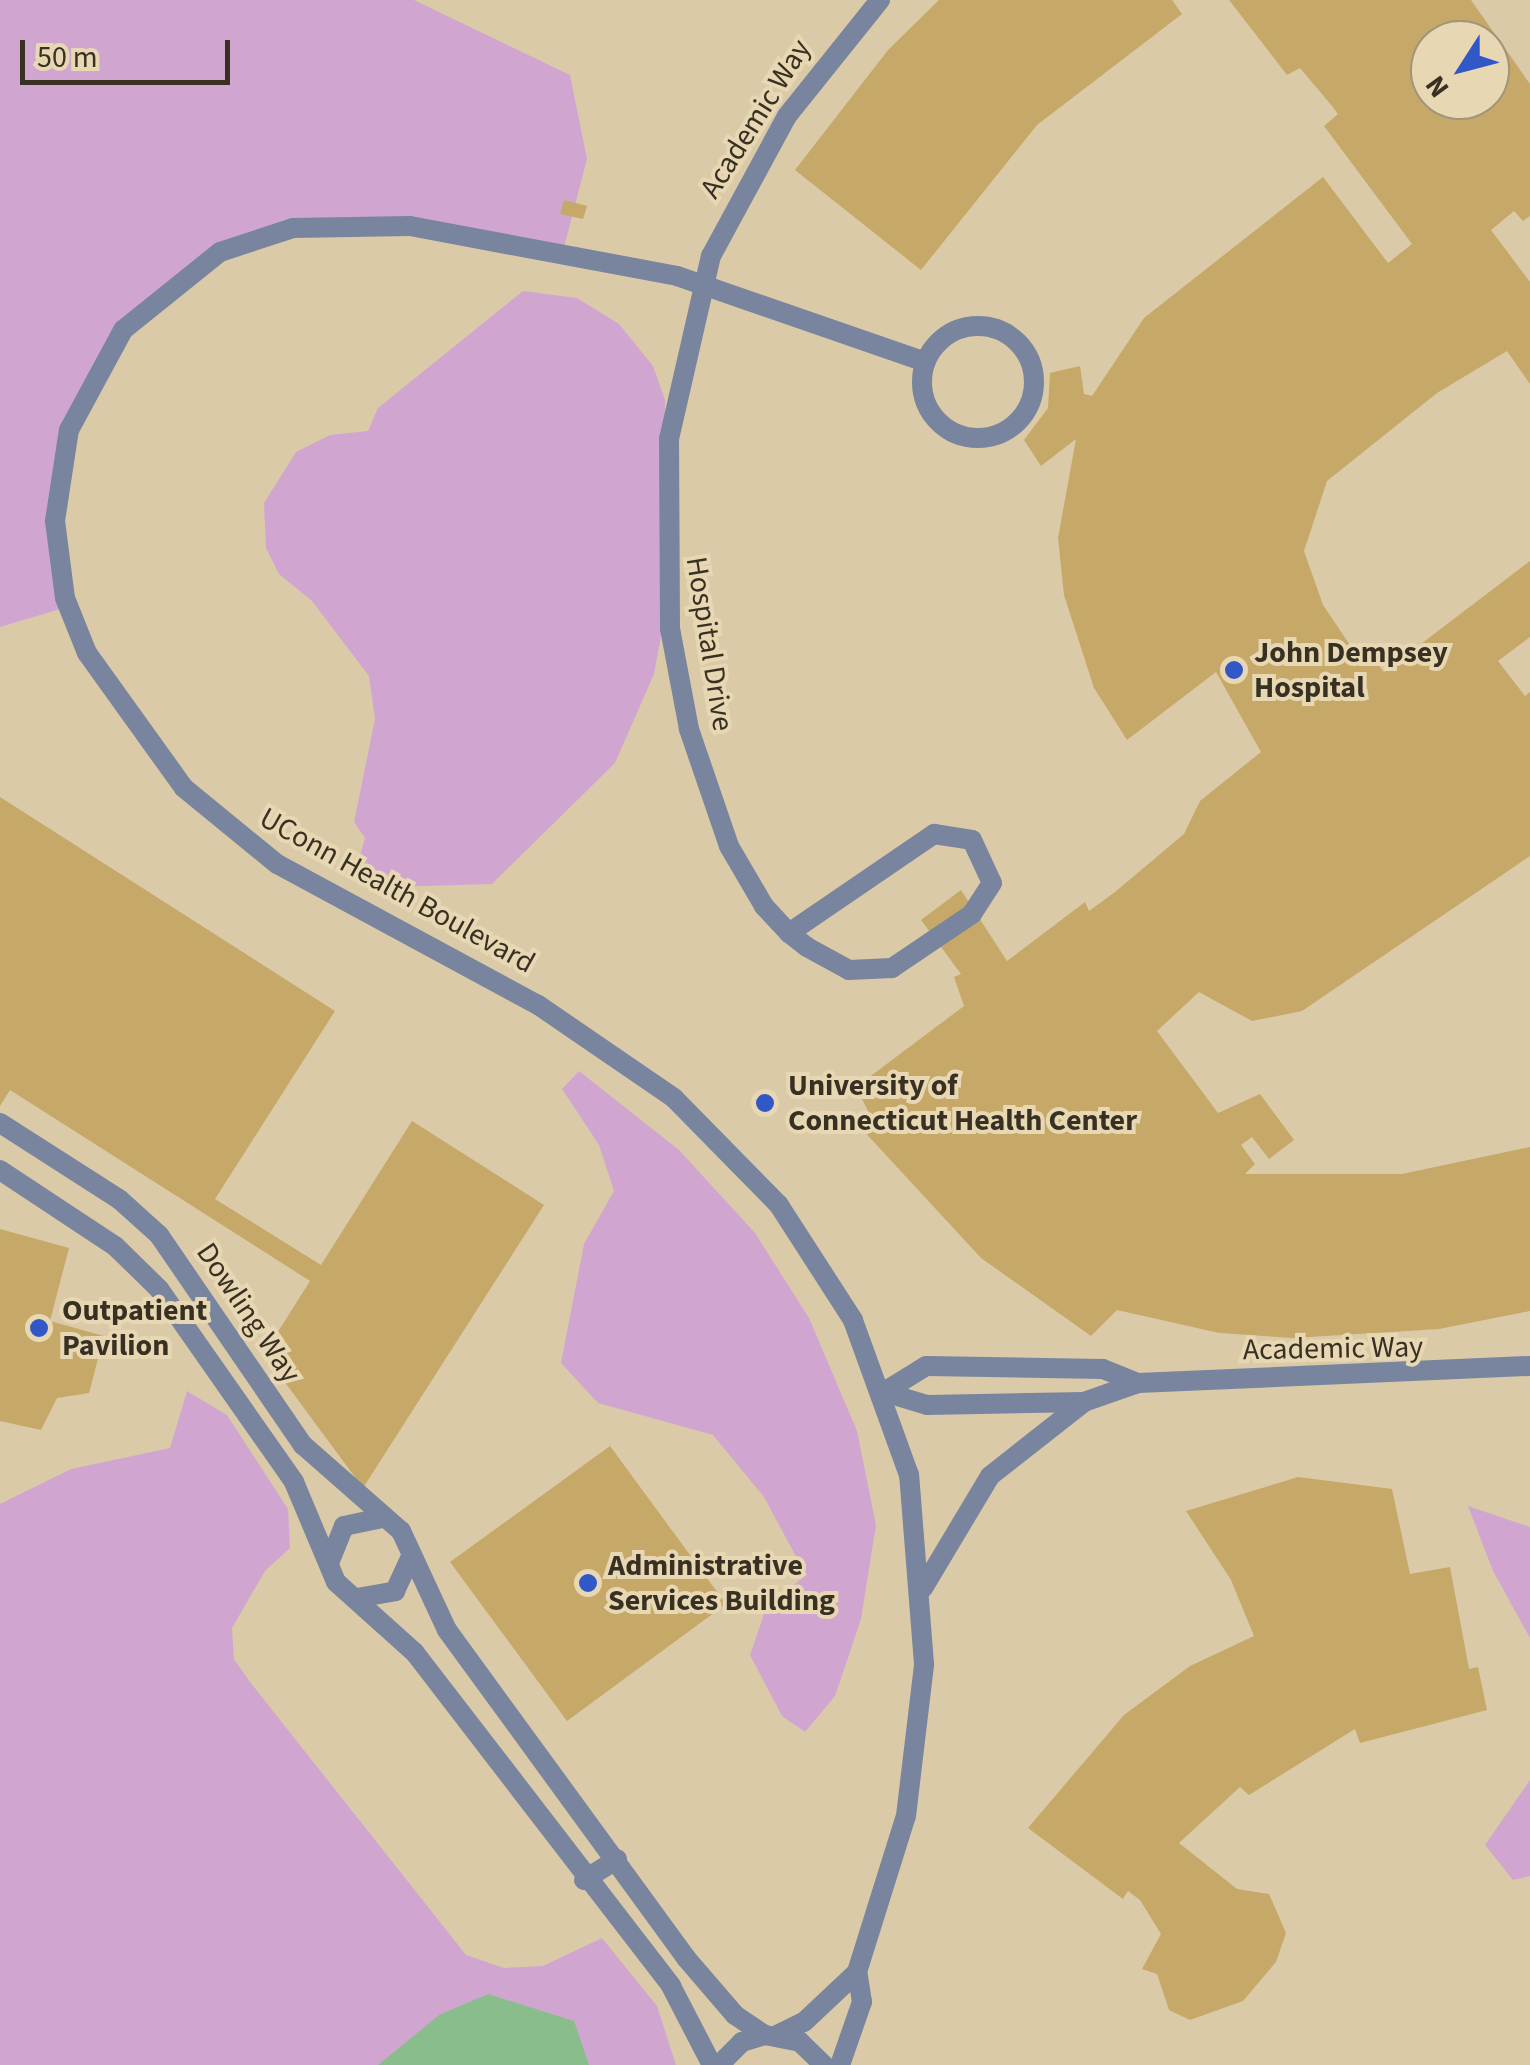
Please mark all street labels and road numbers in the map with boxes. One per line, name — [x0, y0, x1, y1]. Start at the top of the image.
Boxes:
street label: Academic Way — [693, 33, 819, 205]
street label: Hospital Drive — [677, 554, 741, 734]
street label: UConn Health Boulevard — [253, 800, 541, 982]
street label: Dowling Way — [188, 1236, 308, 1390]
street label: Academic Way — [1242, 1329, 1424, 1369]

